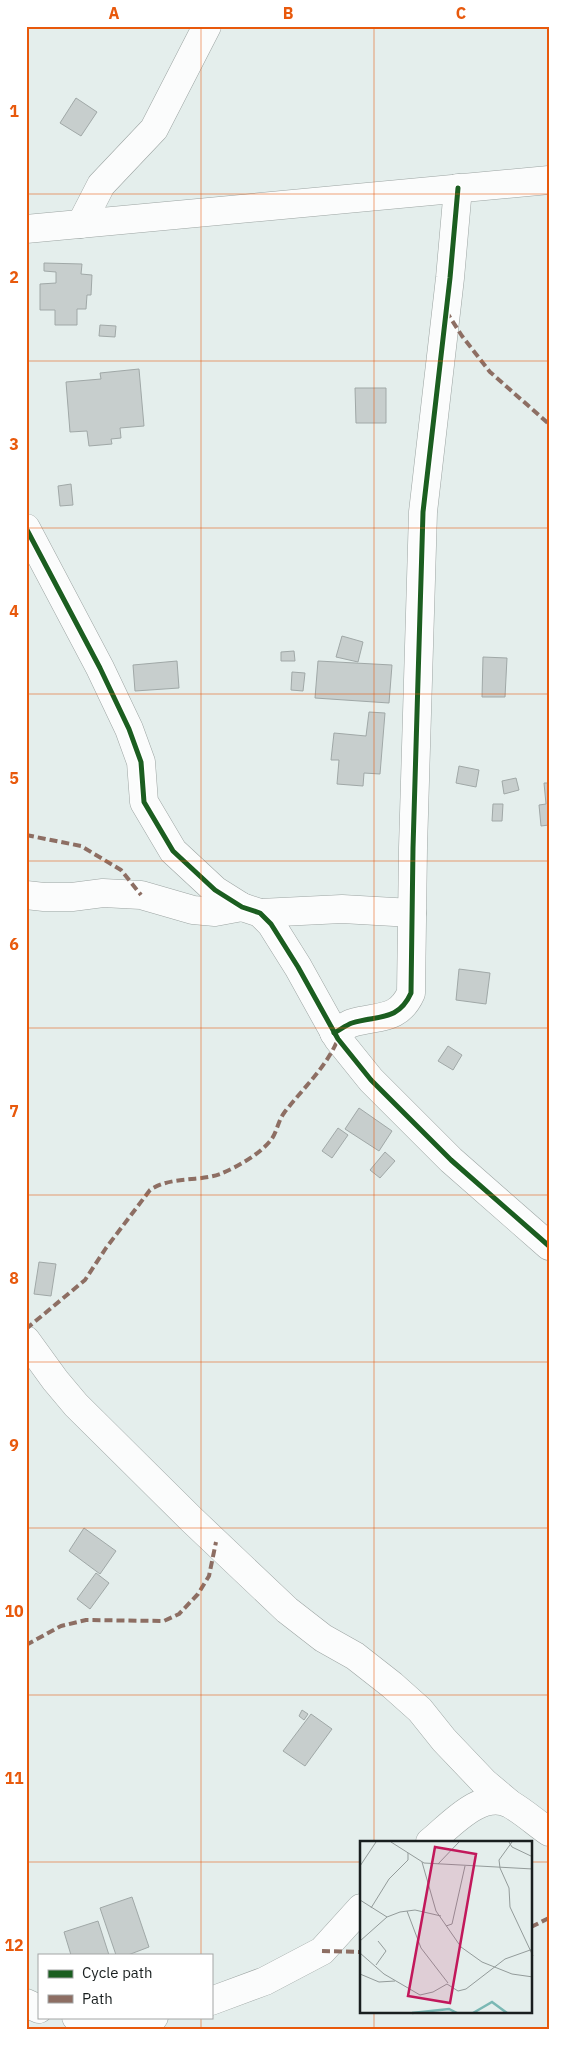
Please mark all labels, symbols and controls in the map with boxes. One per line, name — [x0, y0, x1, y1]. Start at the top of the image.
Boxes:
text: A — [109, 3, 120, 23]
text: B — [283, 3, 294, 23]
text: C — [456, 3, 466, 23]
text: 1 — [9, 101, 19, 121]
text: 2 — [9, 267, 19, 287]
text: 3 — [9, 434, 19, 454]
text: 4 — [9, 601, 19, 621]
text: 5 — [9, 768, 19, 788]
text: 6 — [9, 934, 19, 954]
text: 7 — [9, 1101, 19, 1121]
text: 8 — [9, 1268, 19, 1288]
text: 9 — [9, 1435, 19, 1455]
text: 10 — [4, 1601, 24, 1621]
text: 11 — [4, 1768, 24, 1788]
inset map — [360, 1841, 532, 2014]
text: 12 — [4, 1935, 24, 1955]
legend — [38, 1954, 212, 2018]
text: Cycle path — [82, 1963, 153, 1982]
text: Path — [82, 1989, 113, 2008]

